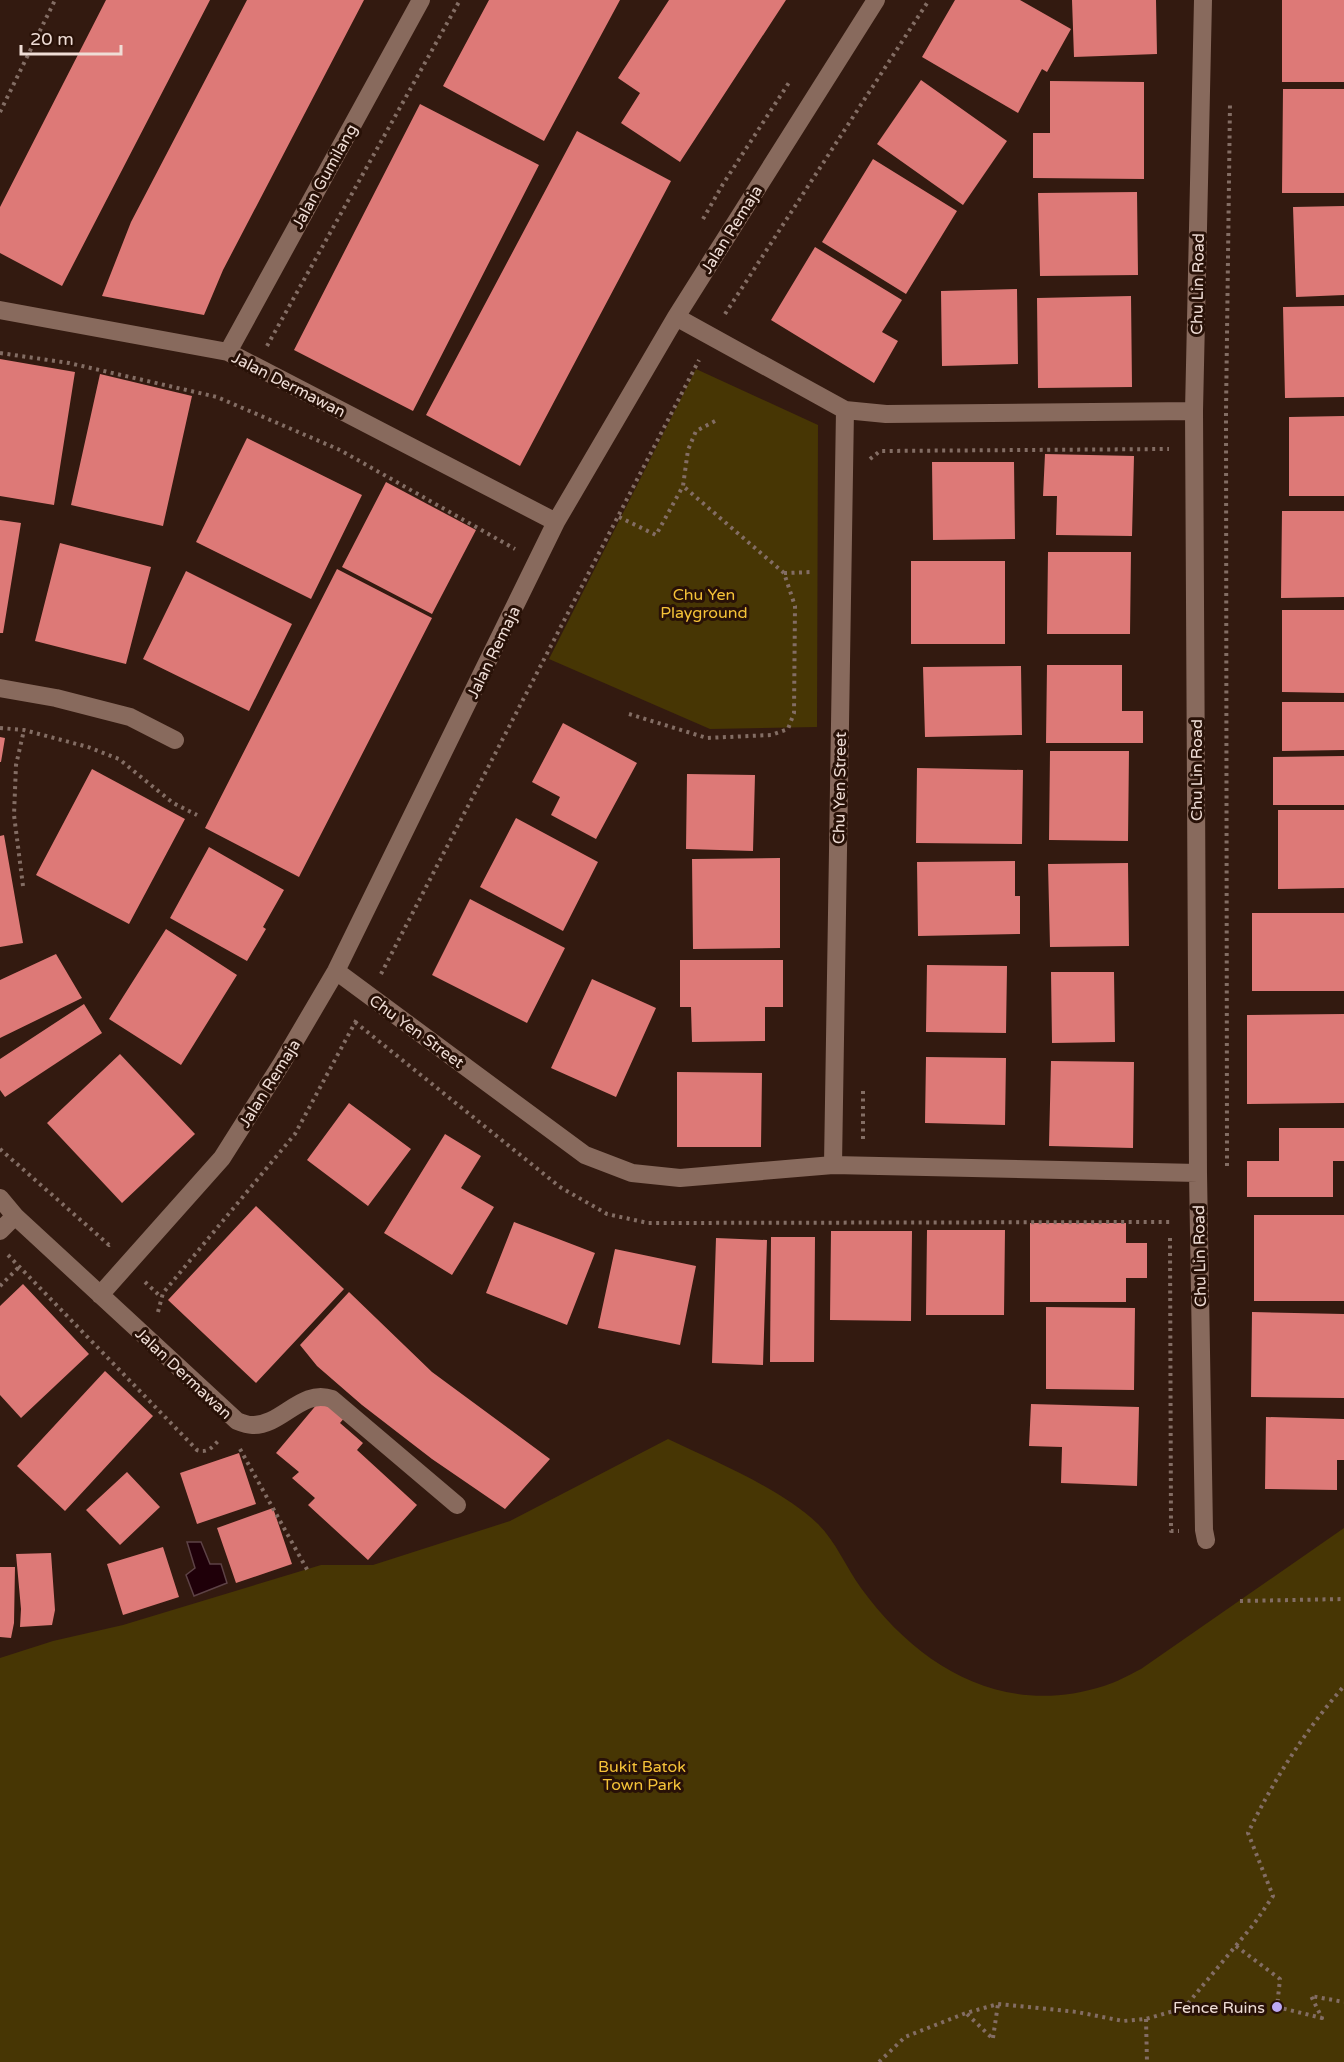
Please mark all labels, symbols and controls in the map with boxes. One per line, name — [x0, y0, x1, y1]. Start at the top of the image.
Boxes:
scale bar — [21, 18, 122, 56]
text: 20 m — [30, 28, 74, 50]
street label: Jalan Gumilang — [288, 121, 362, 232]
street label: Jalan Remaja — [697, 182, 767, 277]
street label: Chu Lin Road — [1187, 233, 1209, 335]
street label: Jalan Dermawan — [228, 348, 349, 422]
park label: Chu Yen Playground — [660, 585, 748, 623]
street label: Jalan Remaja — [463, 603, 525, 702]
street label: Chu Lin Road — [1187, 719, 1207, 821]
street label: Chu Yen Street — [829, 732, 851, 844]
street label: Chu Yen Street — [365, 991, 468, 1073]
street label: Jalan Remaja — [235, 1036, 305, 1131]
street label: Chu Lin Road — [1189, 1205, 1211, 1307]
street label: Jalan Dermawan — [131, 1324, 236, 1424]
park label: Bukit Batok Town Park — [598, 1757, 686, 1795]
place label: Fence Ruins — [1173, 1998, 1265, 2018]
marker: Fence Ruins — [1270, 2000, 1284, 2014]

